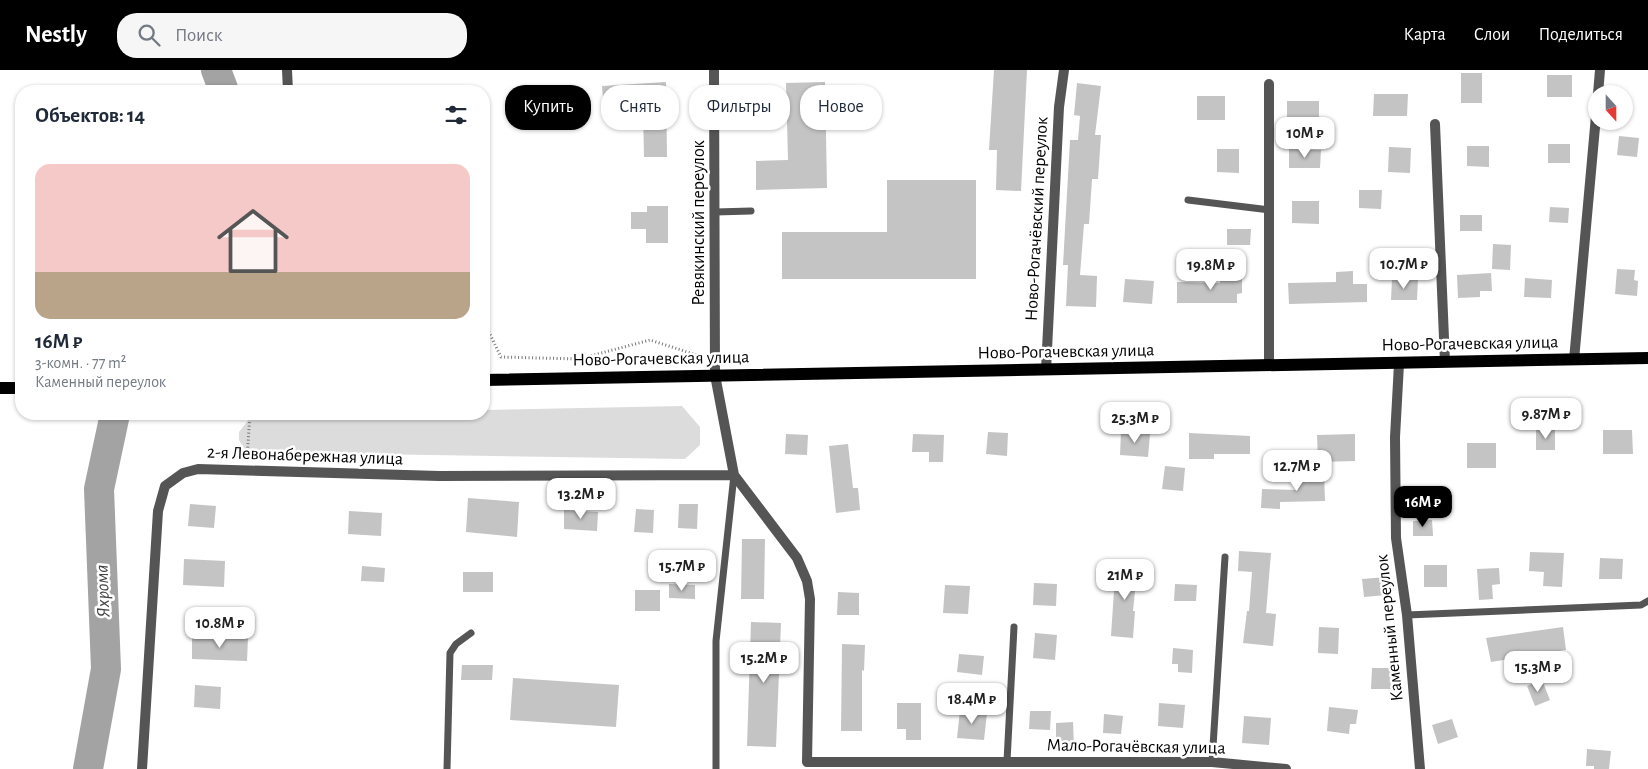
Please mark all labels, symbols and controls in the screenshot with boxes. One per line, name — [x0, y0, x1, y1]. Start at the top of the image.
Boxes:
search box — [117, 13, 467, 58]
icon: search — [135, 21, 163, 49]
text: Nestly — [25, 23, 87, 47]
text: Поиск — [175, 26, 222, 45]
text: Карта — [1404, 26, 1446, 44]
text: Слои — [1474, 26, 1510, 44]
text: Поделиться — [1538, 26, 1623, 44]
chip: Купить — [505, 85, 591, 130]
chip: Снять — [601, 85, 679, 130]
chip: Фильтры — [689, 85, 790, 130]
chip: Новое — [800, 85, 882, 130]
north arrow — [1588, 85, 1632, 130]
map controls — [1588, 85, 1633, 130]
icon: filters — [442, 101, 470, 129]
text: Объектов: 14 — [35, 105, 145, 126]
street label: Ново-Рогачёвский переулок — [1023, 116, 1051, 322]
pin: 10M ₽ — [1270, 116, 1340, 159]
text: 10M ₽ — [1287, 125, 1323, 141]
street label: Ревякинский переулок — [690, 139, 708, 306]
icon: home — [208, 196, 298, 286]
pin: 19.8M ₽ — [1165, 248, 1257, 291]
pin: 10.7M ₽ — [1358, 248, 1450, 290]
text: 10.7M ₽ — [1380, 256, 1428, 272]
text: 19.8M ₽ — [1187, 257, 1235, 273]
text: 16M ₽ — [35, 331, 82, 352]
street label: Ново-Рогачевская улица — [1381, 333, 1559, 355]
street label: Ново-Рогачевская улица — [977, 341, 1155, 363]
street label: Ново-Рогачевская улица — [572, 348, 750, 370]
text: 3-комн. · 77 m² — [35, 355, 126, 371]
text: Каменный переулок — [35, 374, 166, 390]
pin: 9.87M ₽ — [1500, 398, 1592, 440]
pin: 25.3M ₽ — [1089, 402, 1181, 444]
text: 9.87M ₽ — [1522, 406, 1570, 422]
text: 25.3M ₽ — [1111, 410, 1159, 426]
street label: 2-я Левонабережная улица — [207, 443, 403, 468]
pin: 12.7M ₽ — [1251, 450, 1343, 492]
text: 12.7M ₽ — [1274, 458, 1320, 474]
pin: 13.2M ₽ — [535, 478, 627, 520]
text: 13.2M ₽ — [558, 486, 604, 502]
pin: 16M ₽ — [1388, 486, 1458, 528]
text: 16M ₽ — [1405, 494, 1441, 510]
pin: 15.7M ₽ — [636, 550, 728, 592]
street label: Каменный переулок — [1373, 553, 1407, 702]
text: 15.7M ₽ — [659, 558, 705, 574]
pin: 21M ₽ — [1090, 558, 1160, 601]
water label: Яхрома — [93, 564, 113, 618]
text: 21M ₽ — [1107, 567, 1143, 583]
pin: 10.8M ₽ — [174, 606, 266, 649]
text: 10.8M ₽ — [196, 615, 244, 631]
pin: 15.2M ₽ — [718, 642, 810, 684]
text: 15.2M ₽ — [741, 650, 787, 666]
pin: 15.3M ₽ — [1492, 650, 1584, 693]
text: 15.3M ₽ — [1515, 659, 1561, 675]
pin: 18.4M ₽ — [926, 682, 1018, 725]
text: 18.4M ₽ — [948, 691, 996, 707]
street label: Мало-Рогачёвская улица — [1046, 736, 1226, 758]

